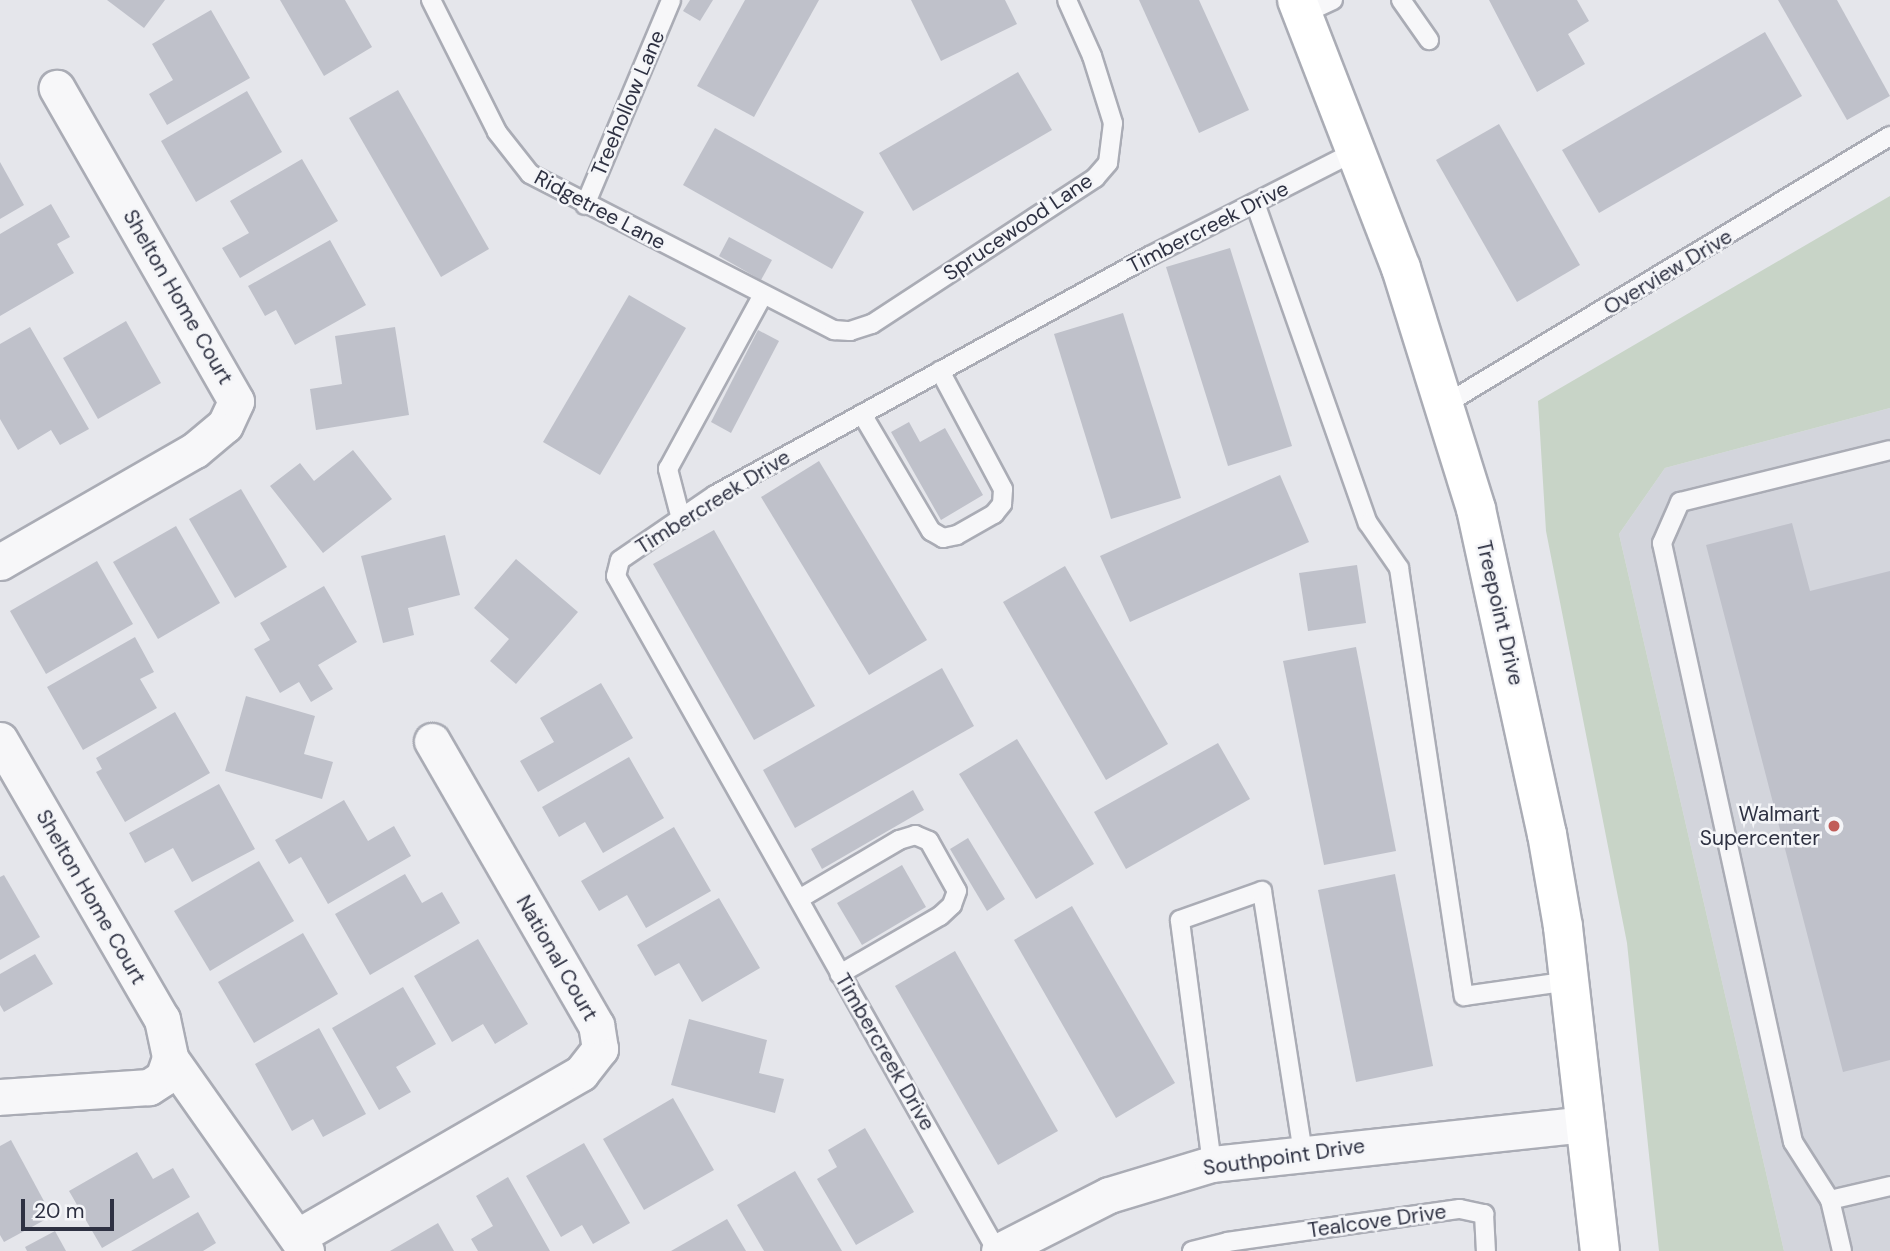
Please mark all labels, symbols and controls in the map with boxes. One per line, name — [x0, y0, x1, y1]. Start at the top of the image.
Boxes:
street label: Treehollow Lane — [586, 26, 670, 180]
street label: Ridgetree Lane — [530, 165, 670, 255]
street label: Sprucewood Lane — [939, 168, 1097, 286]
street label: Timbercreek Drive — [1123, 176, 1293, 278]
street label: Shelton Home Court — [118, 205, 238, 389]
street label: Overview Drive — [1599, 224, 1737, 320]
street label: Timbercreek Drive — [631, 444, 795, 560]
street label: Treepoint Drive — [1471, 538, 1529, 688]
place label: Walmart Supercenter — [1700, 801, 1820, 851]
street label: Shelton Home Court — [31, 805, 151, 989]
marker: Walmart Supercenter — [1826, 818, 1842, 834]
street label: National Court — [511, 891, 603, 1025]
street label: Timbercreek Drive — [830, 969, 940, 1135]
street label: Southpoint Drive — [1201, 1133, 1367, 1181]
scale bar — [24, 1184, 117, 1228]
text: 20 m — [34, 1197, 85, 1225]
street label: Tealcove Drive — [1306, 1199, 1448, 1243]

